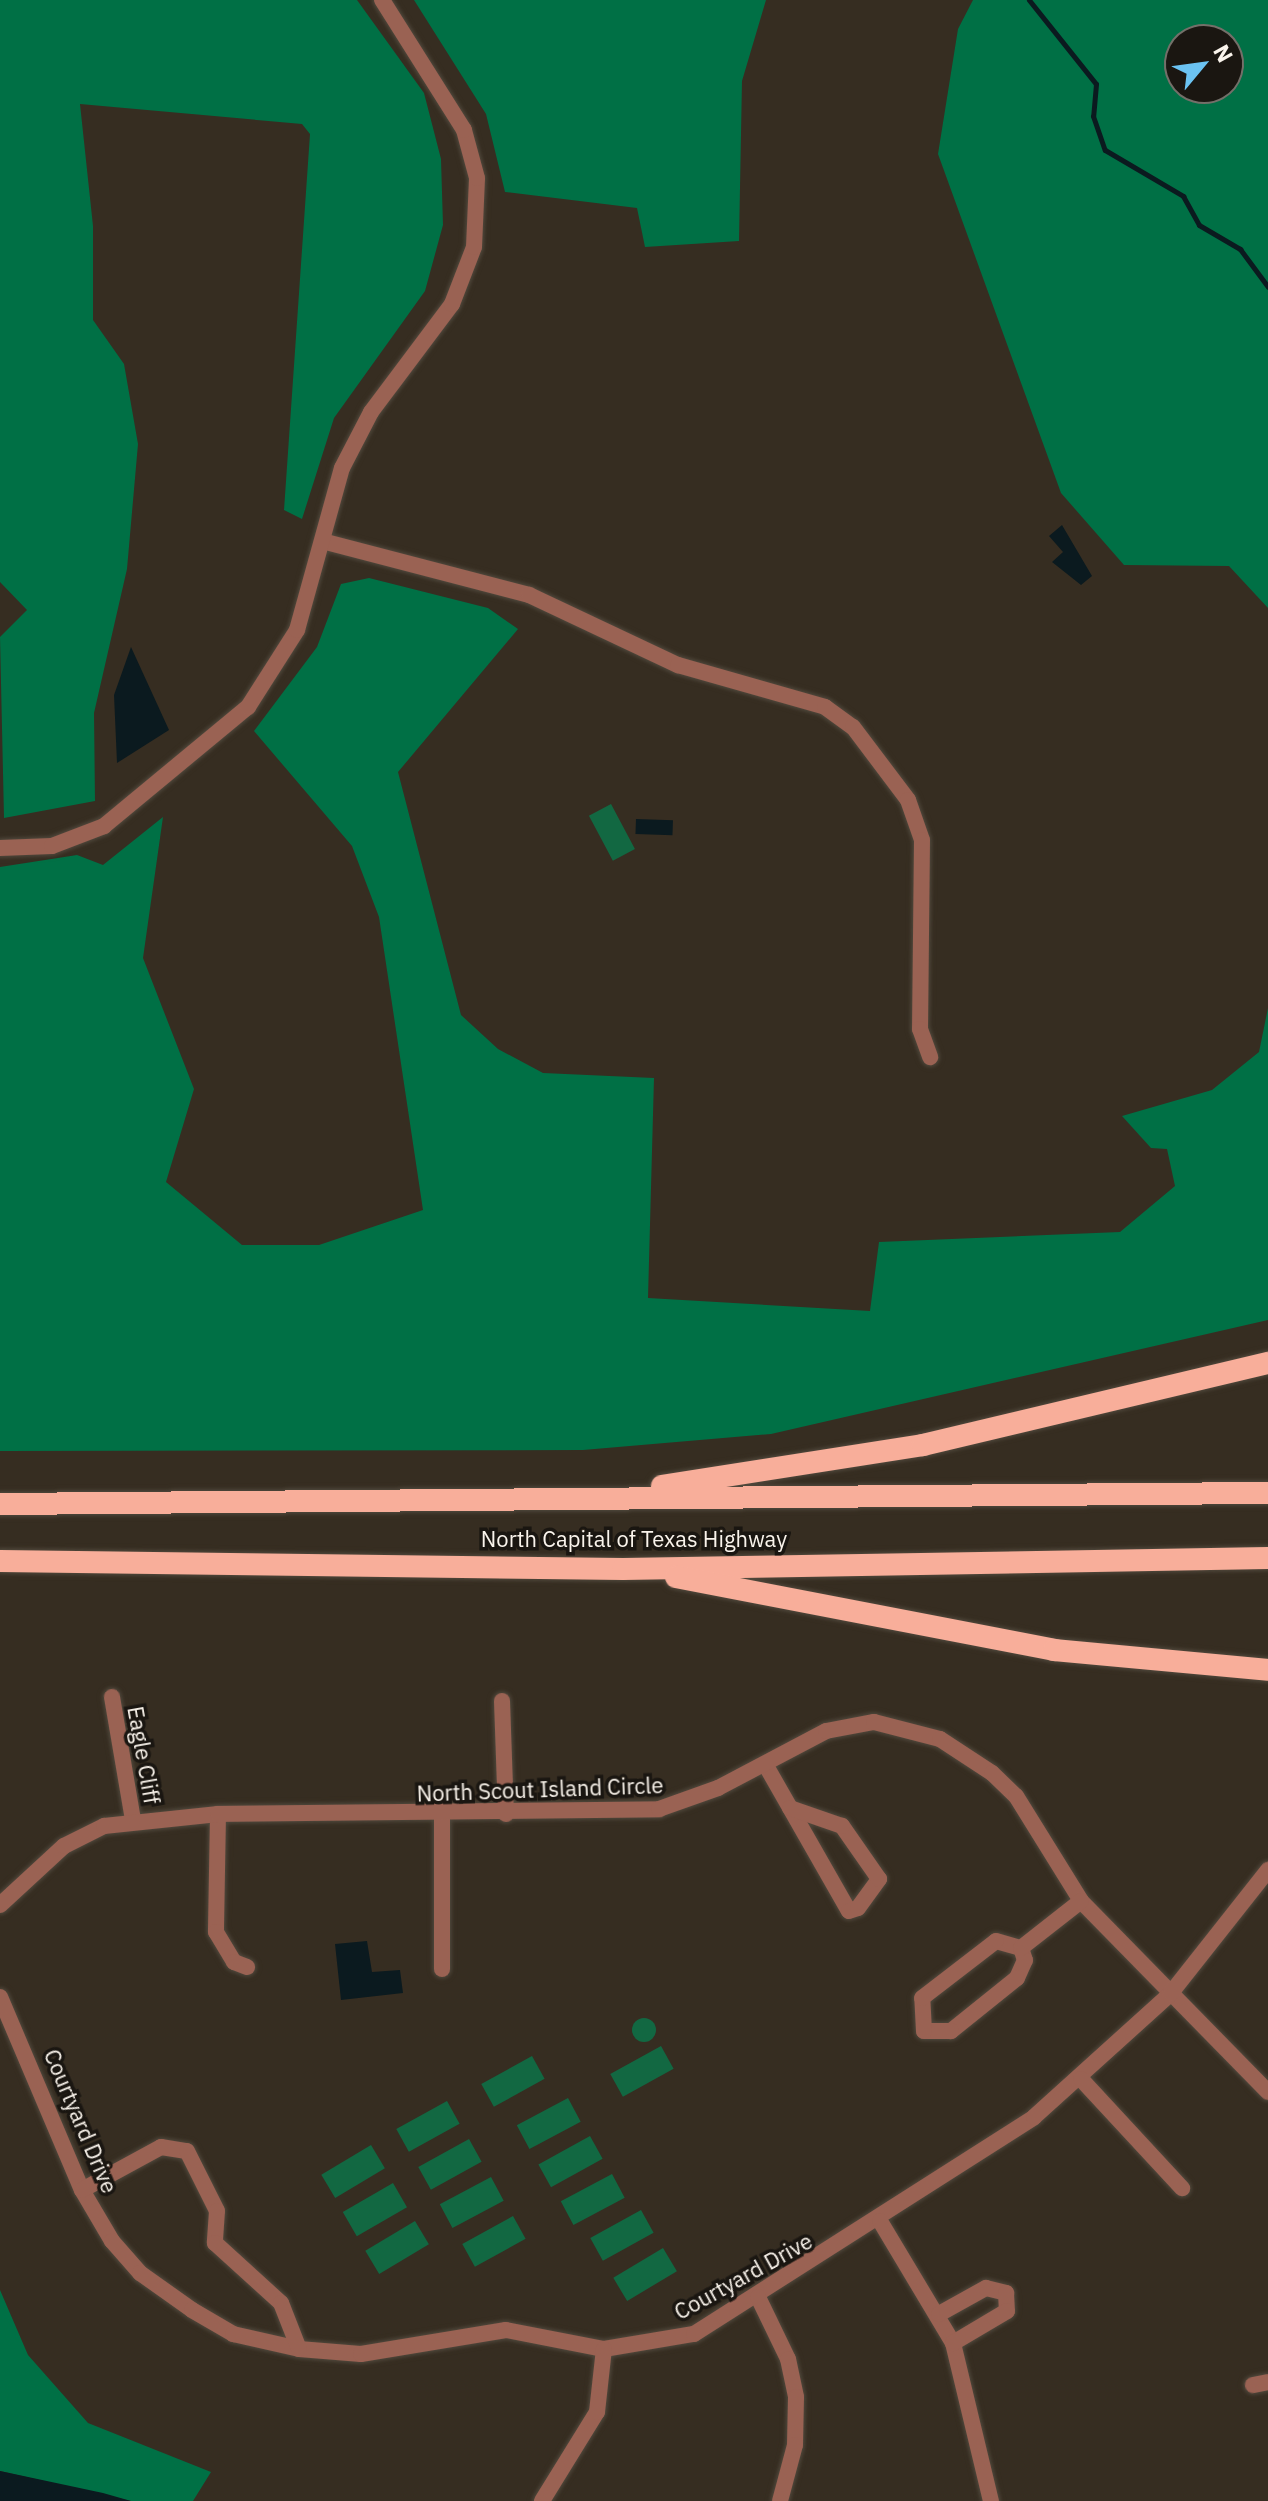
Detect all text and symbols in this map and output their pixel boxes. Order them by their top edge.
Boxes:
north arrow [1164,24,1244,104]
text: N [1207,39,1240,67]
street label: North Capital of Texas Highway [481,1526,787,1552]
street label: Eagle Cliff [122,1704,166,1806]
street label: North Scout Island Circle [416,1772,664,1806]
street label: Courtyard Drive [39,2045,123,2197]
street label: Courtyard Drive [669,2227,817,2325]

